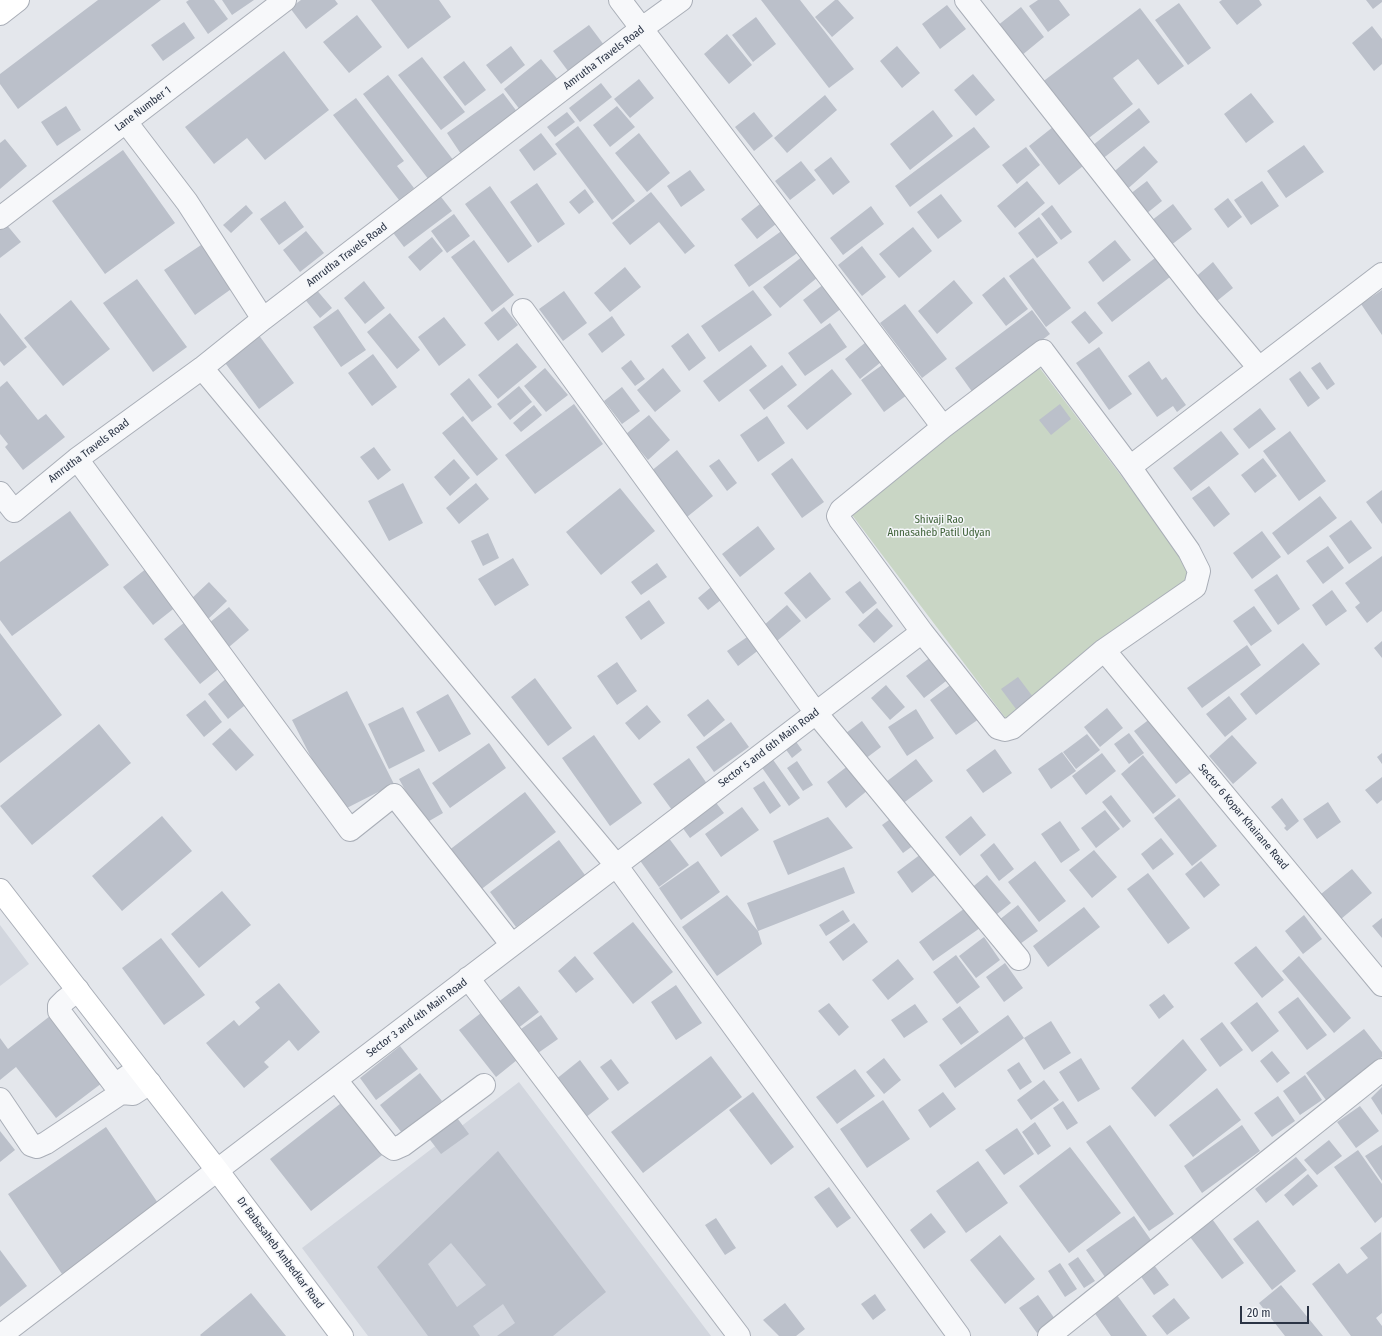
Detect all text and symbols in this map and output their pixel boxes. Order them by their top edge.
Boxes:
street label: Amrutha Travels Road [561,23,647,93]
street label: Lane Number 1 [112,84,174,134]
street label: Amrutha Travels Road [304,220,390,290]
street label: Amrutha Travels Road [46,416,132,486]
park label: Shivaji Rao Annasaheb Patil Udyan [887,513,991,539]
street label: Sector 5 and 6th Main Road [716,706,822,790]
street label: Sector 6 Kopar Khairane Road [1195,762,1291,872]
street label: Sector 3 and 4th Main Road [364,976,470,1060]
street label: Dr Babasaheb Ambedkar Road [234,1195,326,1311]
scale bar [1242,1298,1311,1324]
text: 20 m [1247,1306,1271,1320]

